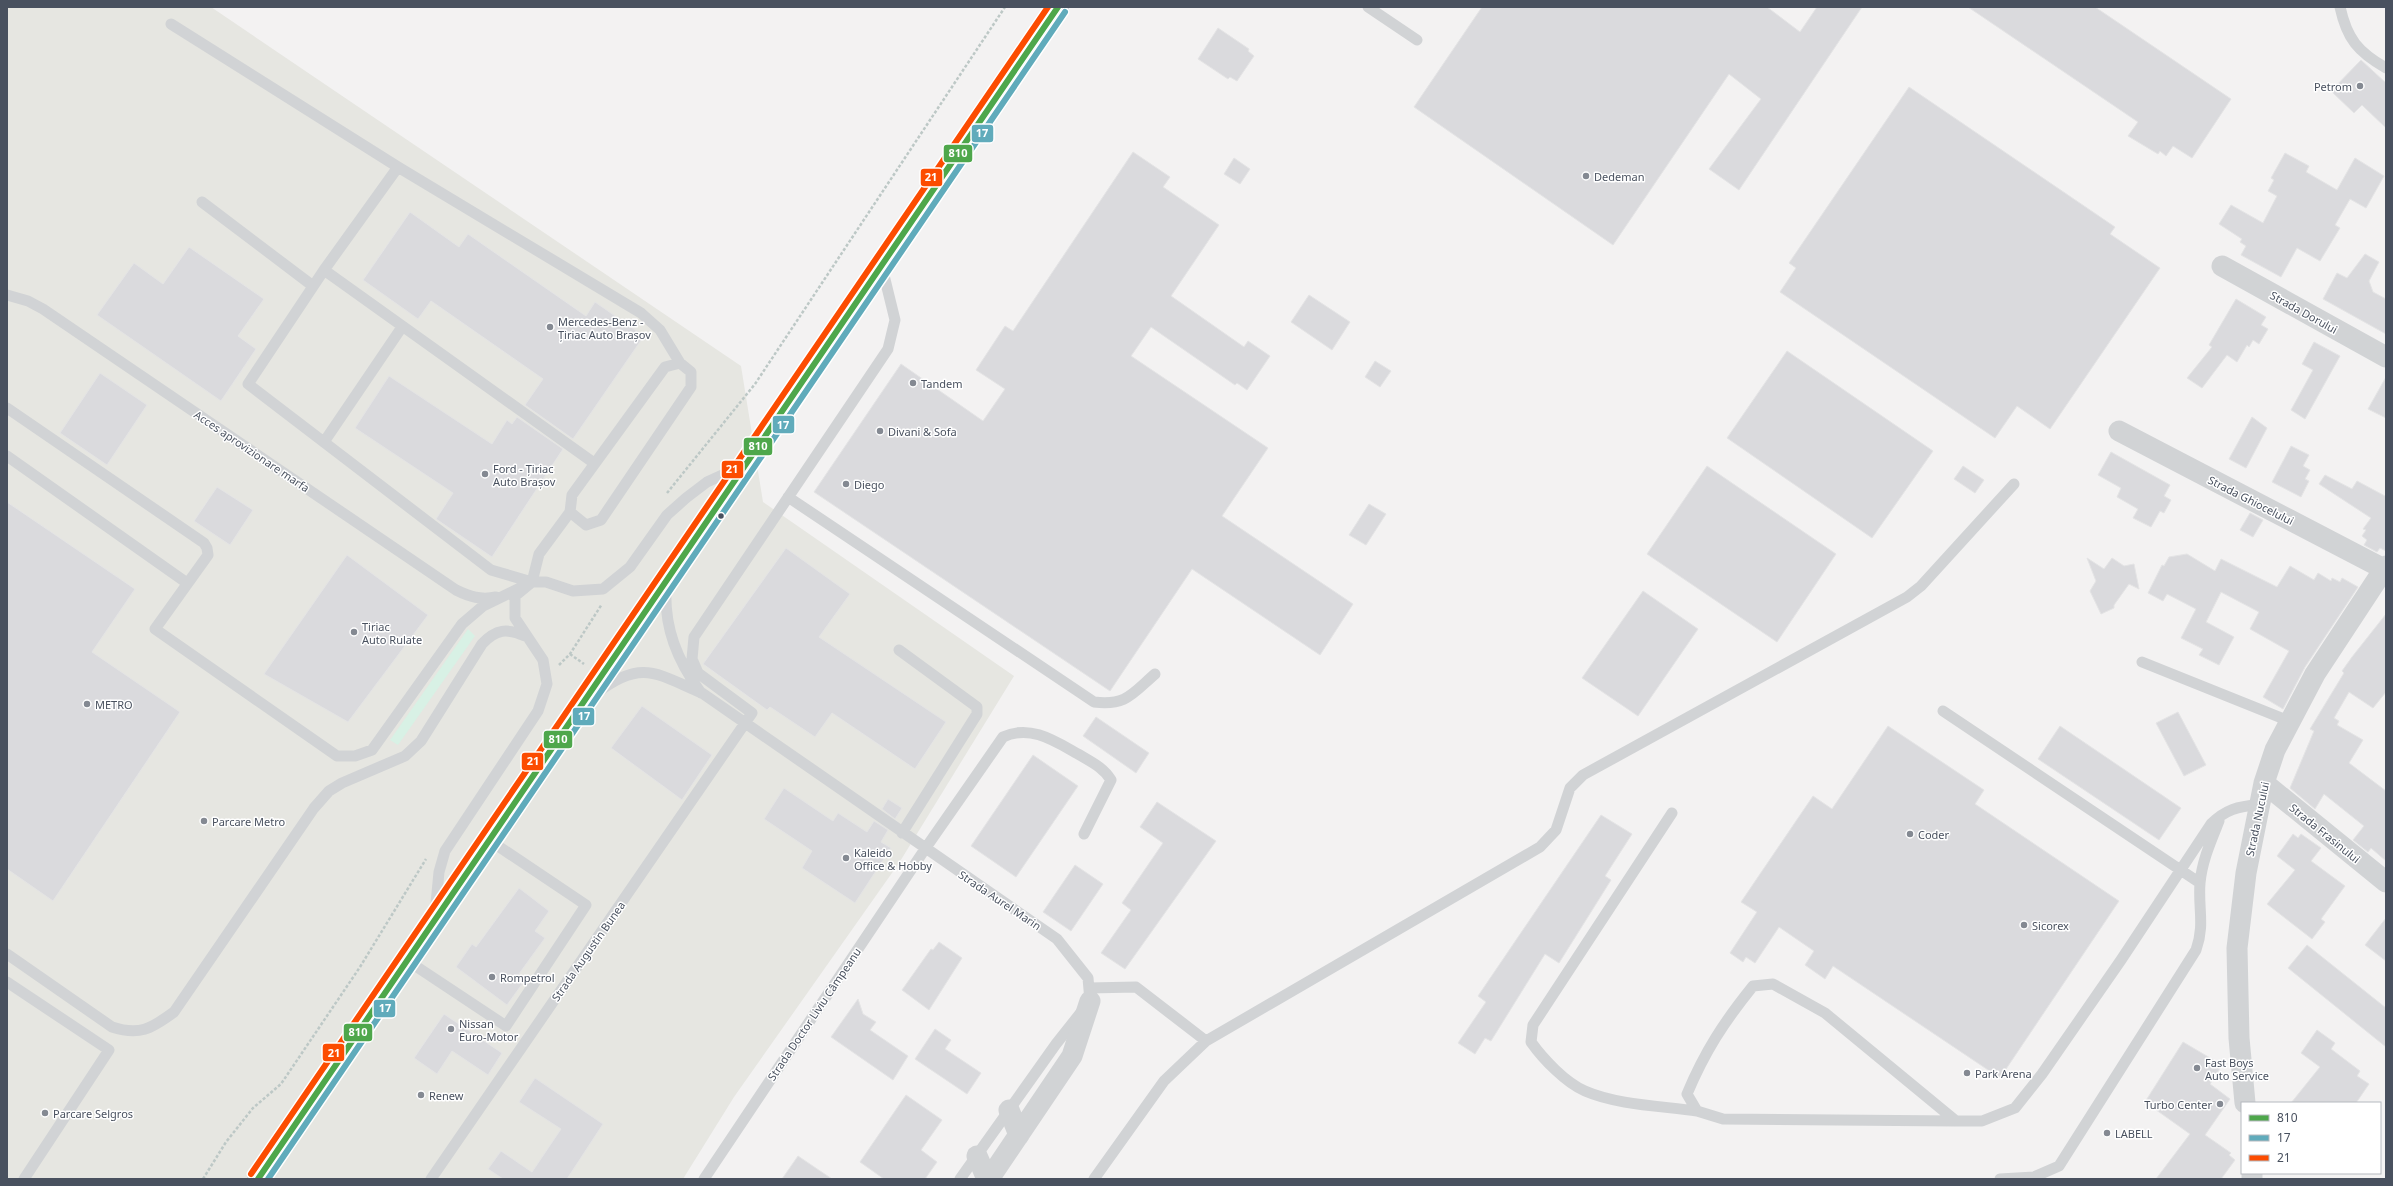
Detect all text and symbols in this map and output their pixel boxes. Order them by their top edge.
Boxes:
place label: Petrom [2314,79,2352,94]
marker: Petrom [2355,81,2365,91]
line badge: 17 [971,124,994,143]
text: 17 [976,125,988,140]
line badge: 810 [943,144,973,163]
text: 810 [949,145,967,160]
line badge: 21 [920,168,943,187]
text: 21 [925,169,937,184]
place label: Dedeman [1594,169,1644,184]
marker: Dedeman [1581,171,1591,181]
street label: Strada Dorului [2268,287,2340,337]
place label: Mercedes-Benz - Țiriac Auto Brașov [558,314,651,342]
marker: Mercedes-Benz - Țiriac Auto Brașov [545,322,555,332]
place label: Tandem [921,376,962,391]
marker: Tandem [908,378,918,388]
street label: Acces aprovizionare marfa [191,407,313,495]
line badge: 17 [772,415,795,434]
text: 17 [777,417,789,432]
place label: Divani & Sofa [888,424,957,439]
marker: Divani & Sofa [875,426,885,436]
line badge: 810 [743,437,773,456]
text: 810 [749,438,767,453]
line badge: 21 [721,460,744,479]
place label: Ford - Țiriac Auto Brașov [493,461,556,489]
text: 21 [726,461,738,476]
marker: Ford - Țiriac Auto Brașov [480,469,490,479]
street label: Strada Ghiocelului [2206,472,2296,528]
place label: Diego [854,477,885,492]
marker: Diego [841,479,851,489]
unlabelled marker [716,511,726,521]
place label: Tiriac Auto Rulate [362,619,422,647]
marker: Tiriac Auto Rulate [349,627,359,637]
place label: METRO [95,697,133,712]
marker: METRO [82,699,92,709]
line badge: 17 [572,707,595,726]
text: 17 [578,708,590,723]
line badge: 810 [543,730,573,749]
text: 810 [549,731,567,746]
line badge: 21 [521,752,544,771]
text: 21 [527,753,539,768]
street label: Strada Nucului [2242,780,2272,858]
street label: Strada Frasinului [2287,800,2363,866]
place label: Parcare Metro [212,814,285,829]
marker: Parcare Metro [199,816,209,826]
place label: Coder [1918,827,1950,842]
marker: Coder [1905,829,1915,839]
place label: Kaleido Office & Hobby [854,845,932,873]
marker: Kaleido Office & Hobby [841,853,851,863]
street label: Strada Aurel Marin [956,867,1044,933]
street label: Strada Augustin Bunea [548,898,628,1004]
place label: Sicorex [2032,918,2069,933]
marker: Sicorex [2019,920,2029,930]
street label: Strada Doctor Liviu Câmpeanu [764,945,864,1083]
place label: Rompetrol [500,970,555,985]
marker: Rompetrol [487,972,497,982]
line badge: 17 [373,999,396,1018]
text: 17 [379,1000,391,1015]
place label: Nissan Euro-Motor [459,1016,519,1044]
line badge: 810 [343,1023,373,1042]
text: 810 [349,1024,367,1039]
marker: Nissan Euro-Motor [446,1024,456,1034]
line badge: 21 [322,1043,345,1062]
text: 21 [328,1045,340,1060]
place label: Fast Boys Auto Service [2205,1055,2269,1083]
marker: Fast Boys Auto Service [2192,1063,2202,1073]
place label: Park Arena [1975,1066,2032,1081]
marker: Park Arena [1962,1068,1972,1078]
place label: Renew [429,1088,464,1103]
marker: Renew [416,1090,426,1100]
place label: Turbo Center [2144,1097,2212,1112]
marker: Turbo Center [2215,1099,2225,1109]
legend [2241,1102,2381,1174]
place label: Parcare Selgros [53,1106,133,1121]
marker: Parcare Selgros [40,1108,50,1118]
text: 810 [2277,1109,2298,1126]
place label: LABELL [2115,1126,2153,1141]
marker: LABELL [2102,1128,2112,1138]
text: 17 [2277,1129,2291,1146]
text: 21 [2277,1149,2291,1166]

